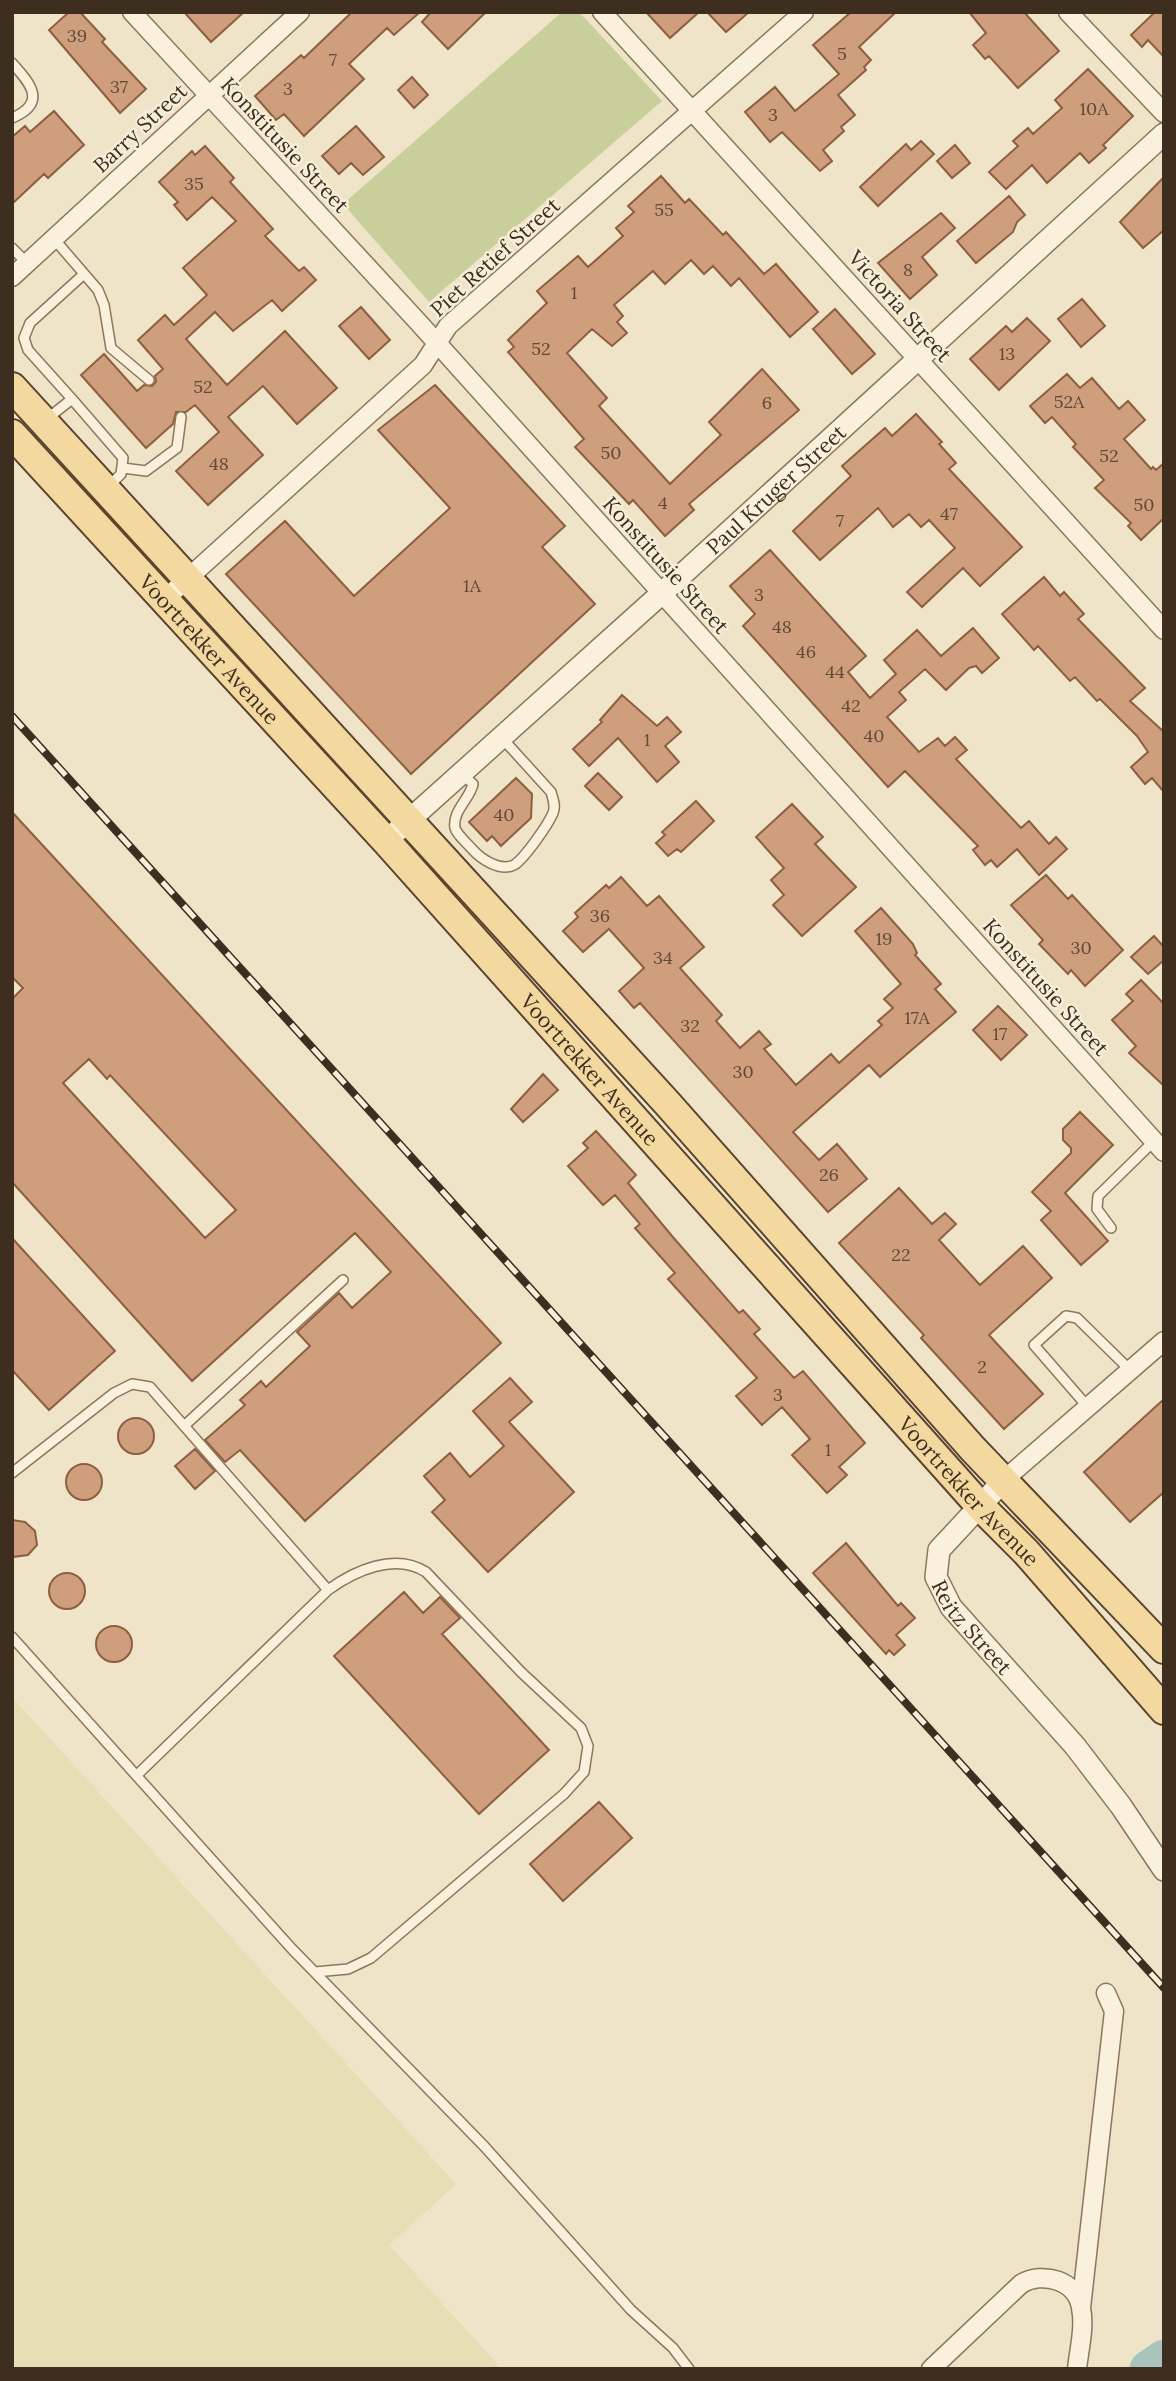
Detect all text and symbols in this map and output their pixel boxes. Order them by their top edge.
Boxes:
house number: 39 [67,24,87,47]
house number: 5 [837,42,847,65]
house number: 7 [329,48,337,71]
street label: Konstitusie Street [215,71,355,219]
house number: 37 [110,75,128,98]
street label: Barry Street [87,77,193,178]
house number: 3 [283,77,293,100]
house number: 10A [1080,97,1109,120]
house number: 3 [768,103,778,126]
house number: 35 [184,172,204,195]
street label: Piet Retief Street [425,191,566,322]
house number: 55 [654,198,674,221]
street label: Victoria Street [842,244,958,368]
house number: 8 [903,258,913,281]
house number: 1 [571,281,577,304]
house number: 52 [531,337,551,360]
house number: 13 [999,342,1015,365]
house number: 52 [193,375,213,398]
house number: 52A [1054,390,1085,413]
house number: 6 [762,391,772,414]
street label: Paul Kruger Street [700,418,852,560]
house number: 50 [601,441,622,464]
house number: 52 [1099,444,1119,467]
house number: 48 [209,452,229,475]
street label: Konstitusie Street [597,491,735,640]
house number: 4 [658,491,668,514]
house number: 50 [1134,493,1155,516]
house number: 47 [940,502,958,525]
house number: 7 [836,509,844,532]
street label: Voortrekker Avenue [133,567,285,730]
house number: 1A [463,574,482,597]
house number: 3 [754,583,764,606]
house number: 48 [772,615,792,638]
house number: 46 [796,640,816,663]
house number: 44 [825,660,845,683]
house number: 42 [841,694,861,717]
house number: 40 [864,724,884,747]
house number: 1 [644,728,650,751]
house number: 40 [494,803,514,826]
house number: 36 [590,904,610,927]
street label: Konstitusie Street [977,913,1115,1062]
house number: 19 [876,927,892,950]
house number: 30 [1070,936,1092,959]
house number: 34 [653,946,673,969]
street label: Voortrekker Avenue [514,987,665,1151]
house number: 17A [904,1006,931,1029]
house number: 32 [680,1014,700,1037]
house number: 17 [993,1022,1007,1045]
house number: 30 [732,1060,754,1083]
house number: 26 [819,1163,839,1186]
house number: 22 [891,1243,911,1266]
house number: 2 [977,1355,987,1378]
house number: 3 [773,1383,783,1406]
street label: Voortrekker Avenue [892,1410,1045,1571]
house number: 1 [825,1438,831,1461]
street label: Reitz Street [926,1575,1019,1681]

